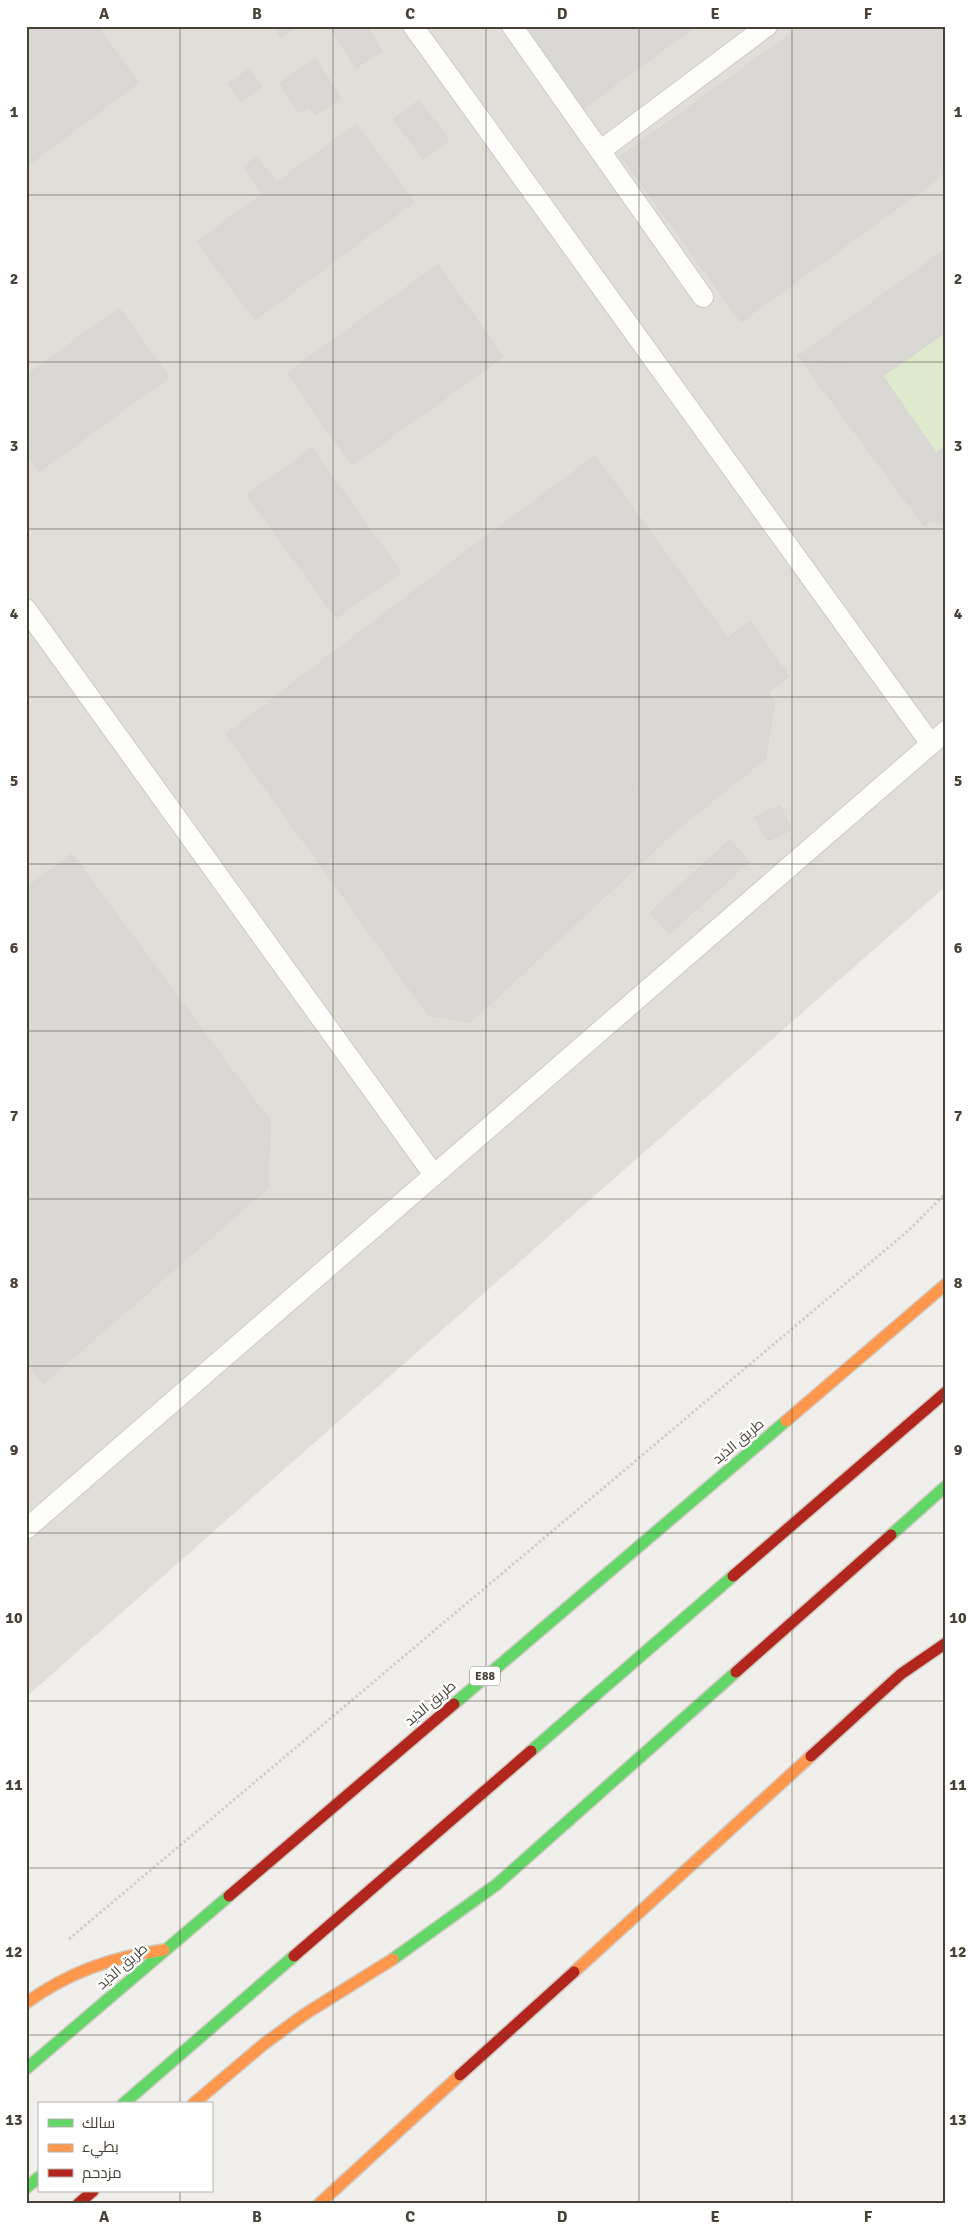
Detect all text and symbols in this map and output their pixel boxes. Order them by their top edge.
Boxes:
text: A [99,4,110,24]
text: B [252,4,262,24]
text: C [405,4,415,24]
text: D [557,4,568,24]
text: E [710,4,720,24]
text: F [864,4,873,24]
text: 1 [10,102,19,122]
text: 1 [954,102,963,122]
text: 2 [10,269,18,289]
text: 2 [954,269,962,289]
text: 3 [10,436,18,456]
text: 3 [954,436,962,456]
text: 4 [10,604,19,624]
text: 4 [954,604,963,624]
text: 5 [10,771,18,791]
text: 5 [954,771,962,791]
text: 6 [10,938,19,958]
text: 6 [954,938,963,958]
text: 7 [10,1106,19,1126]
text: 7 [954,1106,963,1126]
text: 8 [10,1273,19,1293]
text: 8 [954,1273,963,1293]
street label: طريق الذيد [709,1415,767,1468]
text: 9 [10,1440,19,1460]
text: 9 [954,1440,963,1460]
text: 10 [5,1608,23,1628]
text: 10 [949,1608,967,1628]
road number: E88 [470,1666,500,1685]
street label: طريق الذيد [401,1677,459,1730]
text: 11 [5,1775,23,1795]
text: 11 [949,1775,967,1795]
street label: طريق الذيد [94,1940,151,1993]
text: 12 [5,1942,23,1962]
text: 12 [949,1942,967,1962]
legend [38,2102,212,2192]
text: 13 [5,2110,23,2130]
text: 13 [949,2110,967,2130]
text: سالك [82,2114,115,2132]
text: بطيء [82,2138,119,2159]
text: مزدحم [82,2164,122,2183]
text: A [99,2207,110,2227]
text: B [252,2207,262,2227]
text: C [405,2207,415,2227]
text: D [557,2207,568,2227]
text: E [710,2207,720,2227]
text: F [864,2207,873,2227]

